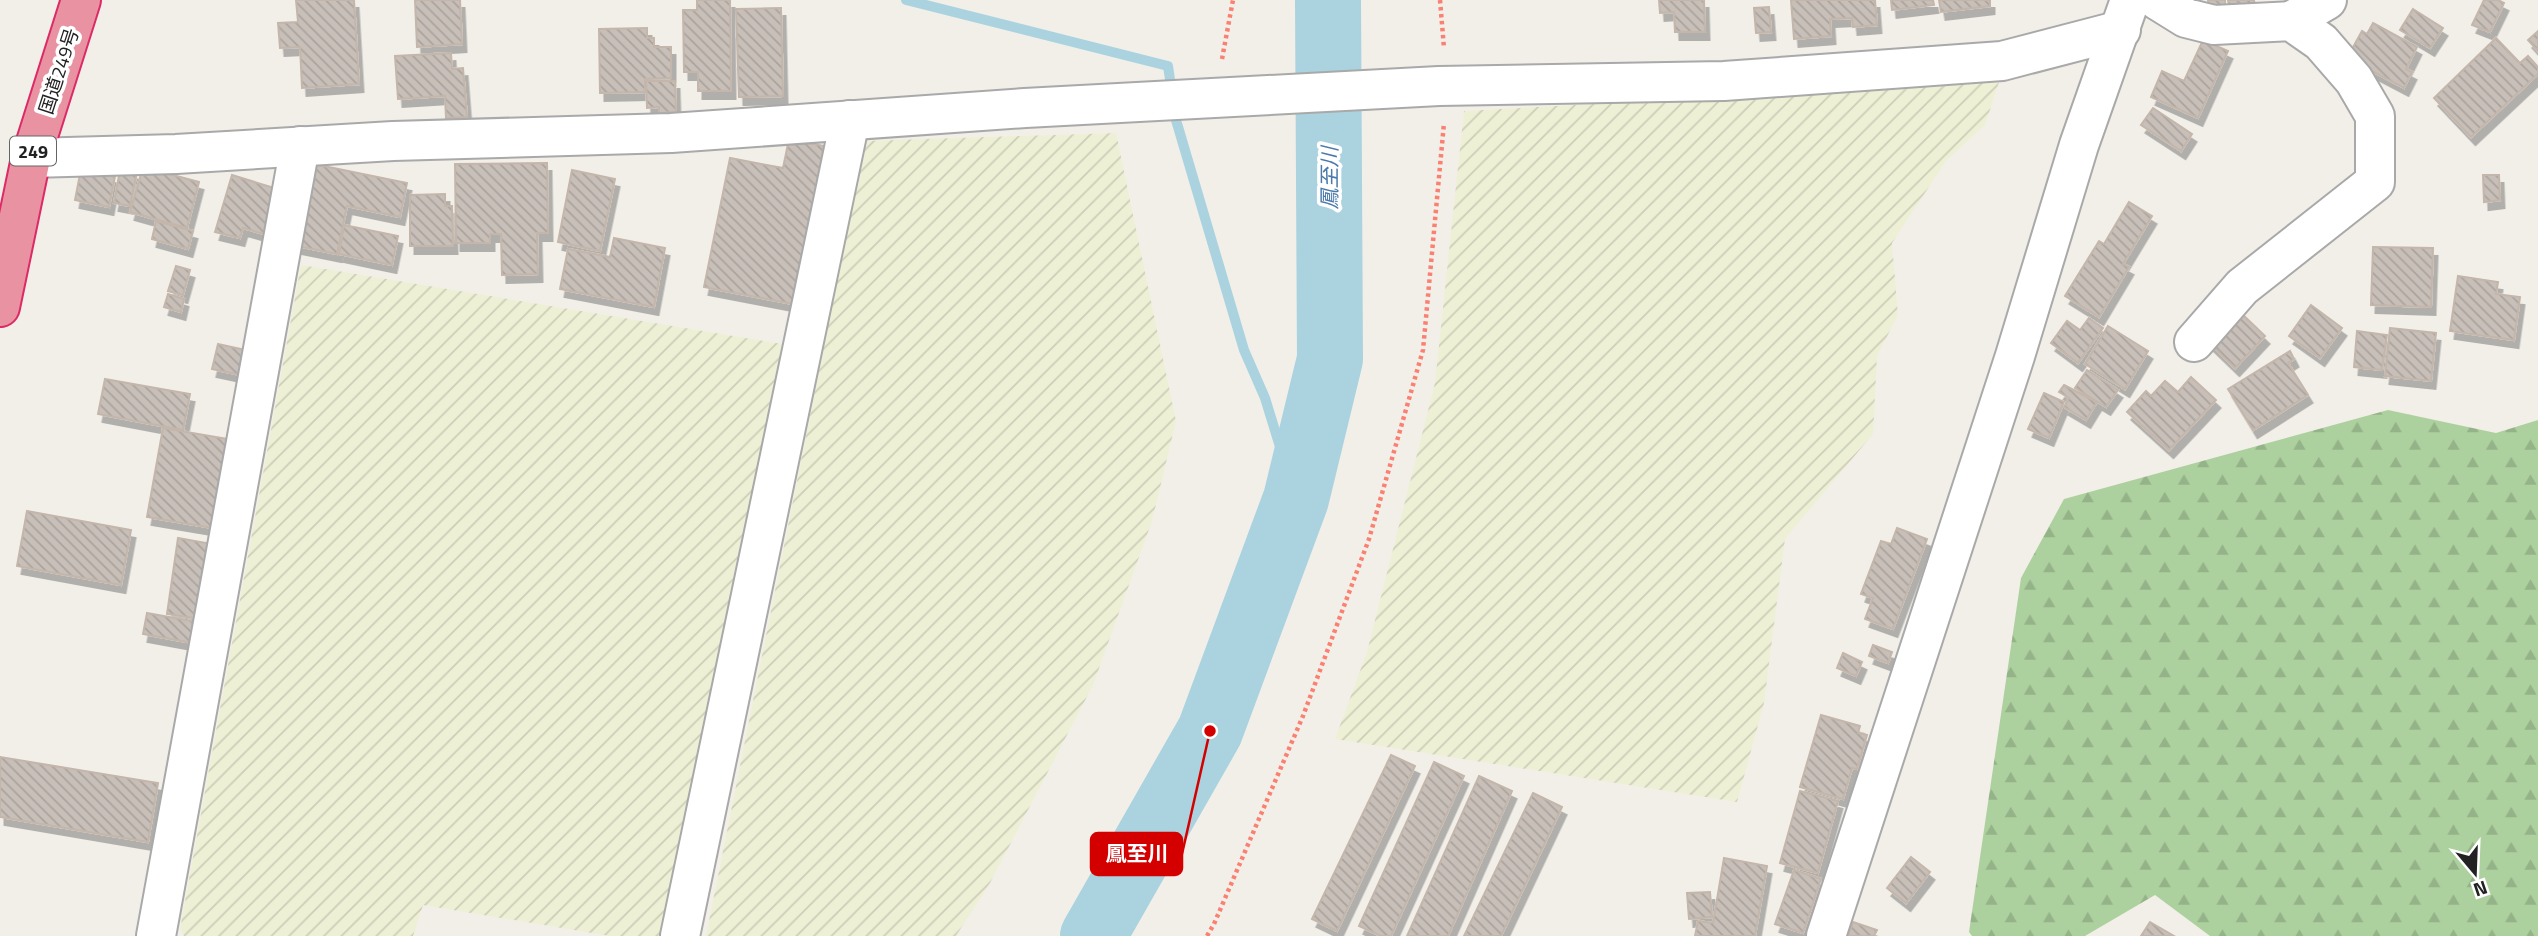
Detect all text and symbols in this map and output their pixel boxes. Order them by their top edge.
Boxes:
street label: 国道249号 [30,24,86,118]
road number: 249 [10,136,56,166]
water label: 鳳至川 [1313,145,1345,210]
callout: 鳳至川 [1091,833,1182,875]
text: 鳳至川 [1106,837,1169,869]
north arrow [2440,838,2510,908]
text: N [2470,874,2492,905]

